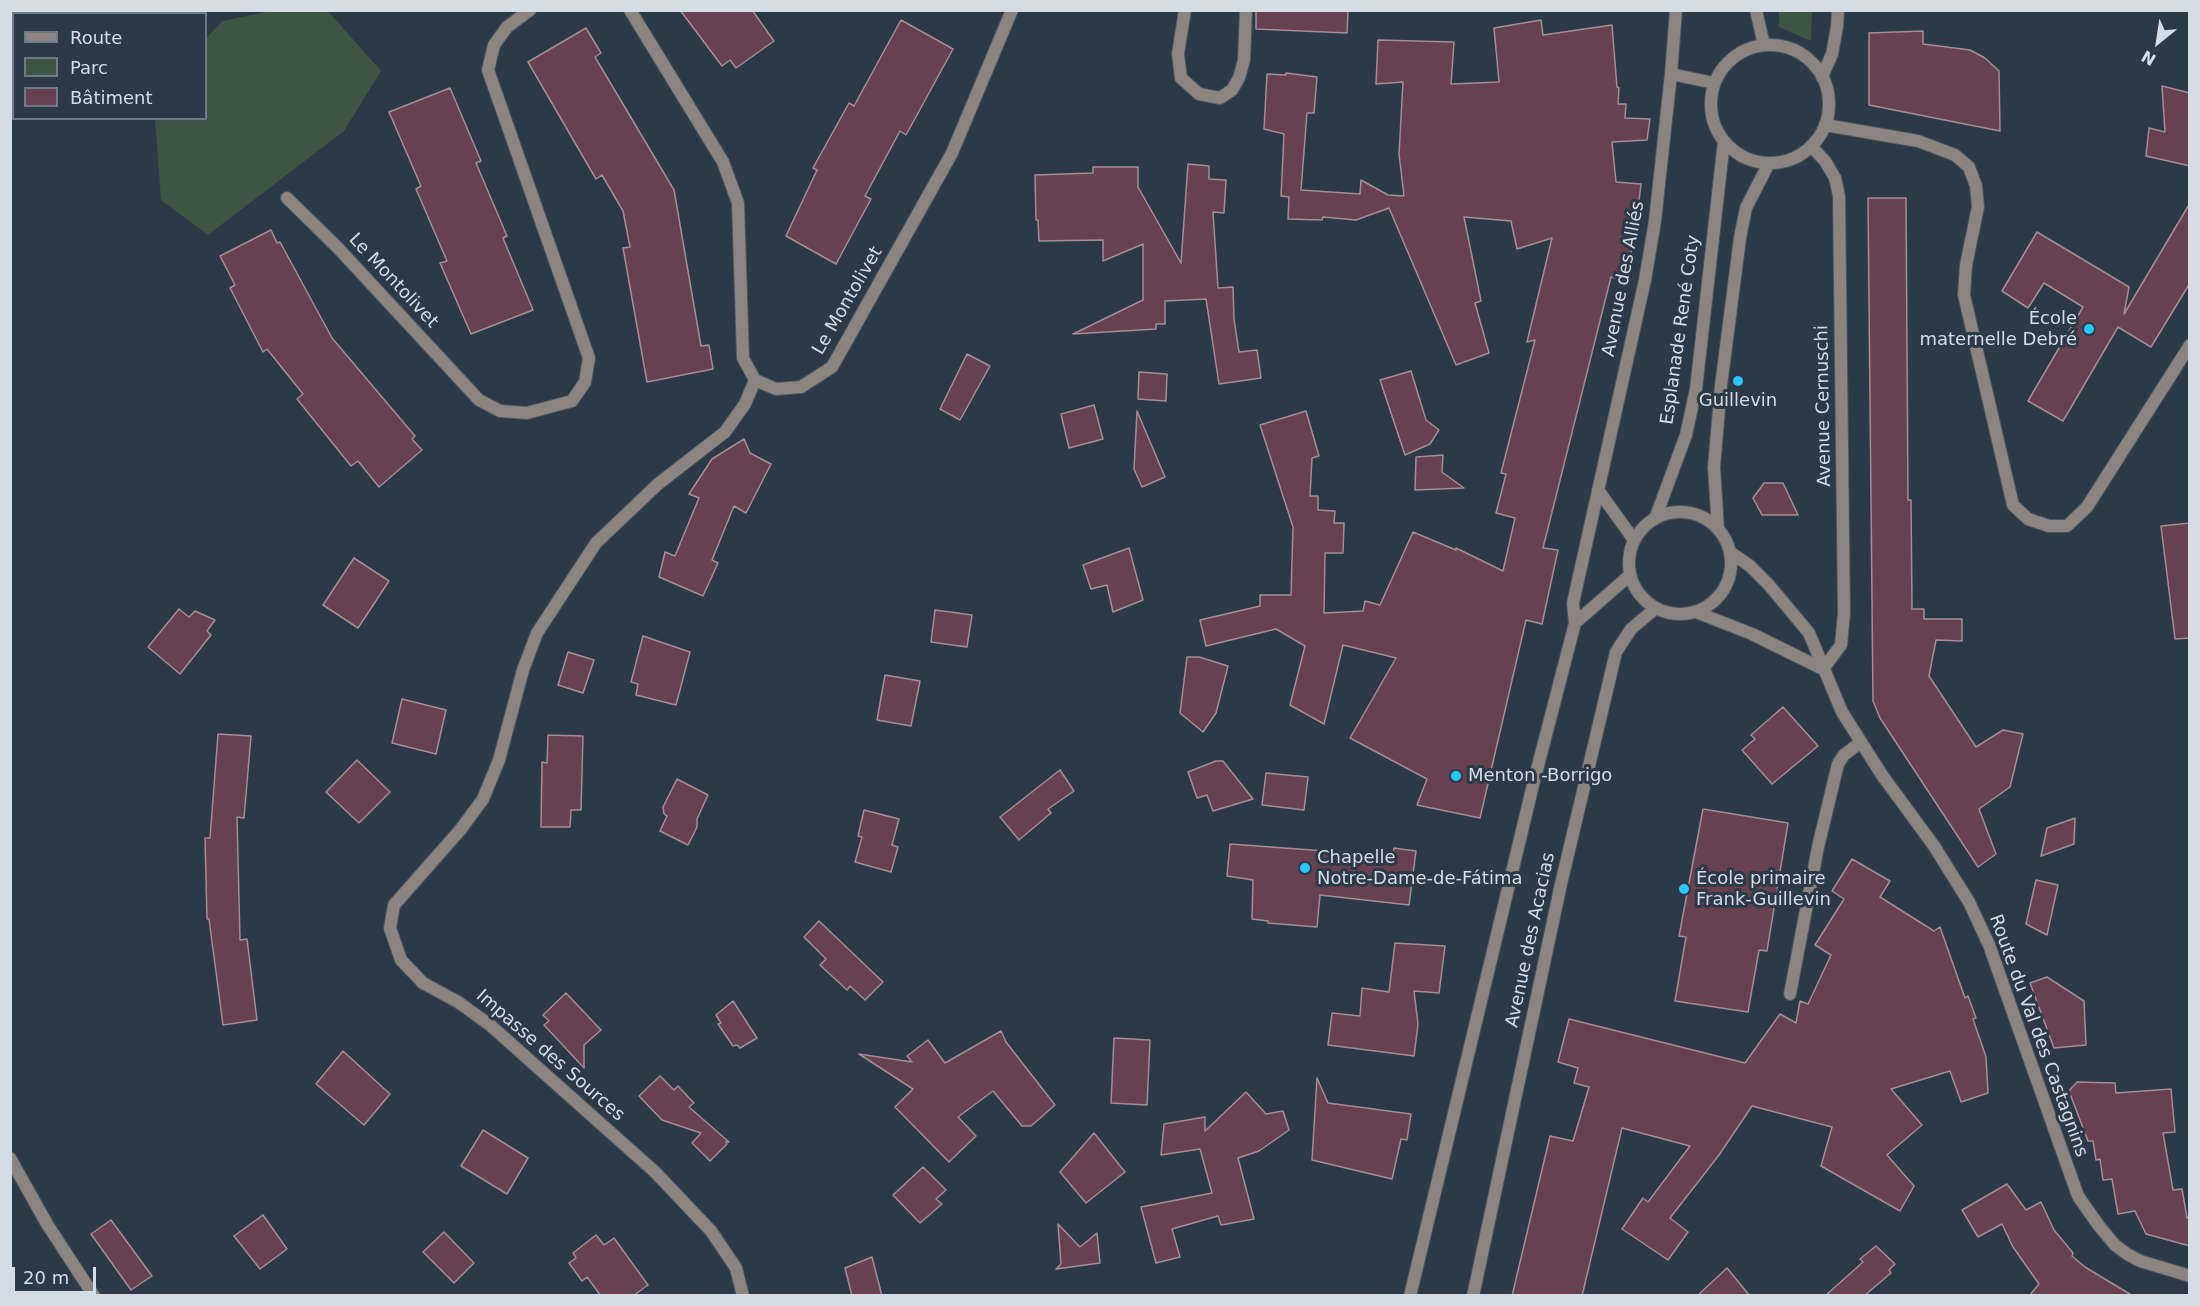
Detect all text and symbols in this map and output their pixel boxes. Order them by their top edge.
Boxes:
legend [12,12,207,120]
north arrow [2128,12,2188,72]
text: Route [70,27,122,48]
text: N [2138,46,2159,70]
text: Parc [70,57,108,78]
text: Bâtiment [70,87,153,108]
street label: Avenue des Alliés [1598,199,1650,359]
street label: Le Montolivet [344,229,442,333]
street label: Esplanade René Coty [1657,234,1705,426]
street label: Le Montolivet [808,243,888,359]
place label: École maternelle Debré [1920,308,2077,350]
marker: École maternelle Debré [2082,322,2096,336]
street label: Avenue Cernuschi [1812,325,1836,487]
marker: Guillevin [1731,374,1745,388]
place label: Guillevin [1699,390,1777,412]
place label: Menton -Borrigo [1468,765,1612,787]
marker: Menton -Borrigo [1449,769,1463,783]
place label: Chapelle Notre-Dame-de-Fátima [1317,847,1522,890]
street label: Avenue des Acacias [1502,850,1560,1030]
marker: Chapelle Notre-Dame-de-Fátima [1298,861,1312,875]
place label: École primaire Frank-Guillevin [1696,868,1831,910]
marker: École primaire Frank-Guillevin [1677,882,1691,896]
street label: Route du Val des Castagnins [1984,912,2092,1160]
street label: Impasse des Sources [471,986,629,1126]
scale bar [15,1255,99,1293]
text: 20 m [23,1267,69,1288]

